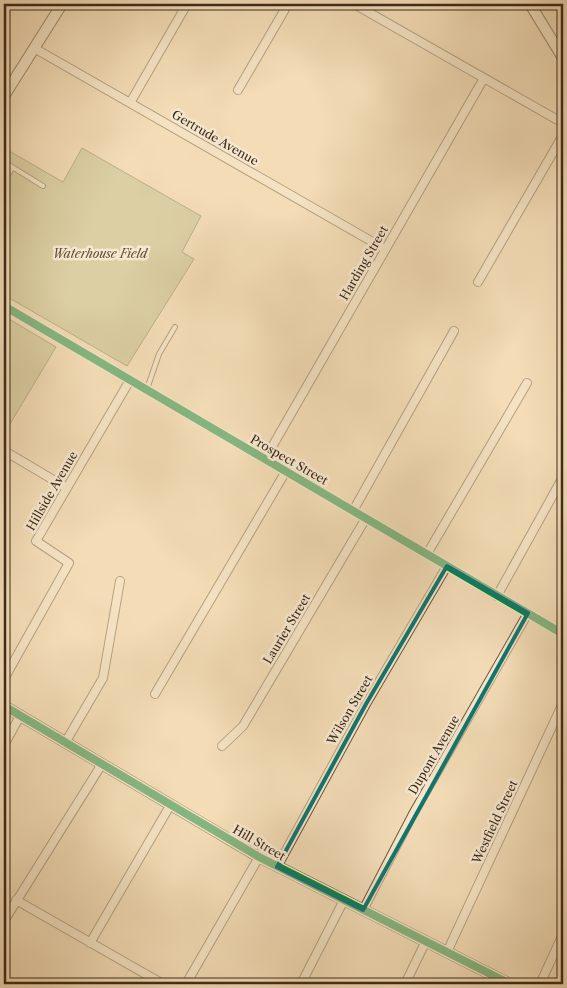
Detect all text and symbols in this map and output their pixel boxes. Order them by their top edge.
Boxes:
street label: Gertrude Avenue [169,107,261,169]
street label: Harding Street [336,222,391,303]
park label: Waterhouse Field [53,246,149,261]
street label: Prospect Street [248,431,331,488]
street label: Hillside Avenue [23,448,81,533]
street label: Laurier Street [260,590,314,666]
street label: Wilson Street [323,672,376,748]
street label: Dupont Avenue [405,712,462,797]
street label: Westfield Street [468,777,521,867]
street label: Hill Street [230,822,289,864]

